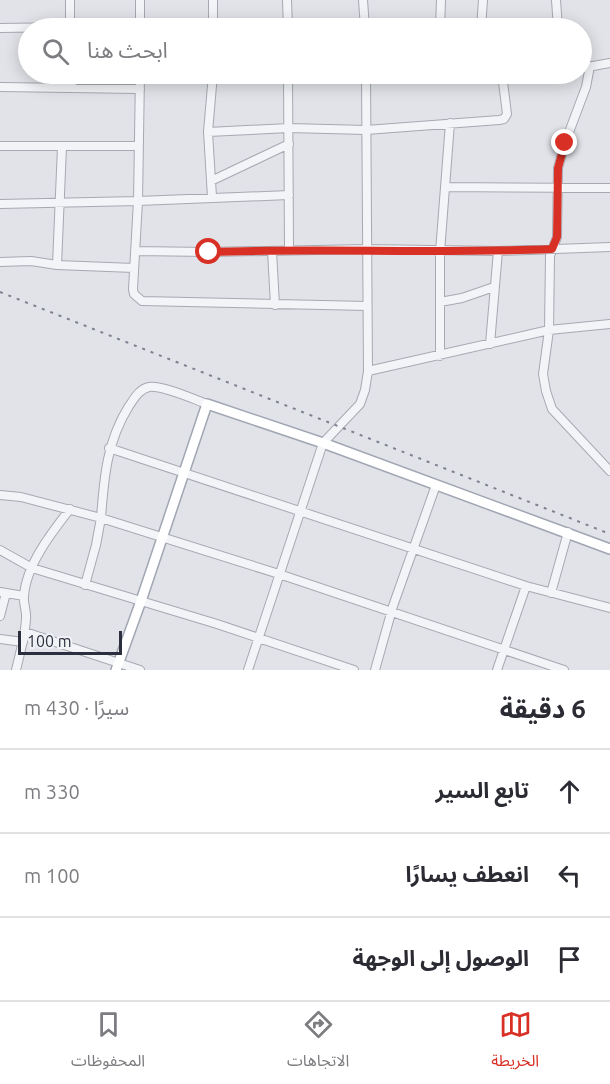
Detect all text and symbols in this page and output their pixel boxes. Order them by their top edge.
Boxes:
search box [18,18,592,84]
icon: search [39,35,72,68]
text: ابحث هنا [87,37,168,62]
route end [551,129,577,155]
route start [195,238,221,264]
scale bar [18,628,122,656]
text: 100 m [27,632,72,650]
text: 6 دقيقة [500,694,586,723]
text: سيرًا · 430 m [24,696,129,719]
icon: ahead [553,775,586,808]
text: تابع السير [436,777,529,802]
text: 330 m [24,780,80,803]
icon: left [553,859,586,892]
text: انعطف يسارًا [406,861,529,886]
text: 100 m [24,864,80,887]
icon: arrive [553,943,586,976]
text: الوصول إلى الوجهة [352,945,529,970]
tab: المحفوظات [71,1008,145,1078]
tab: الاتجاهات [287,1008,349,1078]
tab: الخريطة [491,1008,539,1078]

